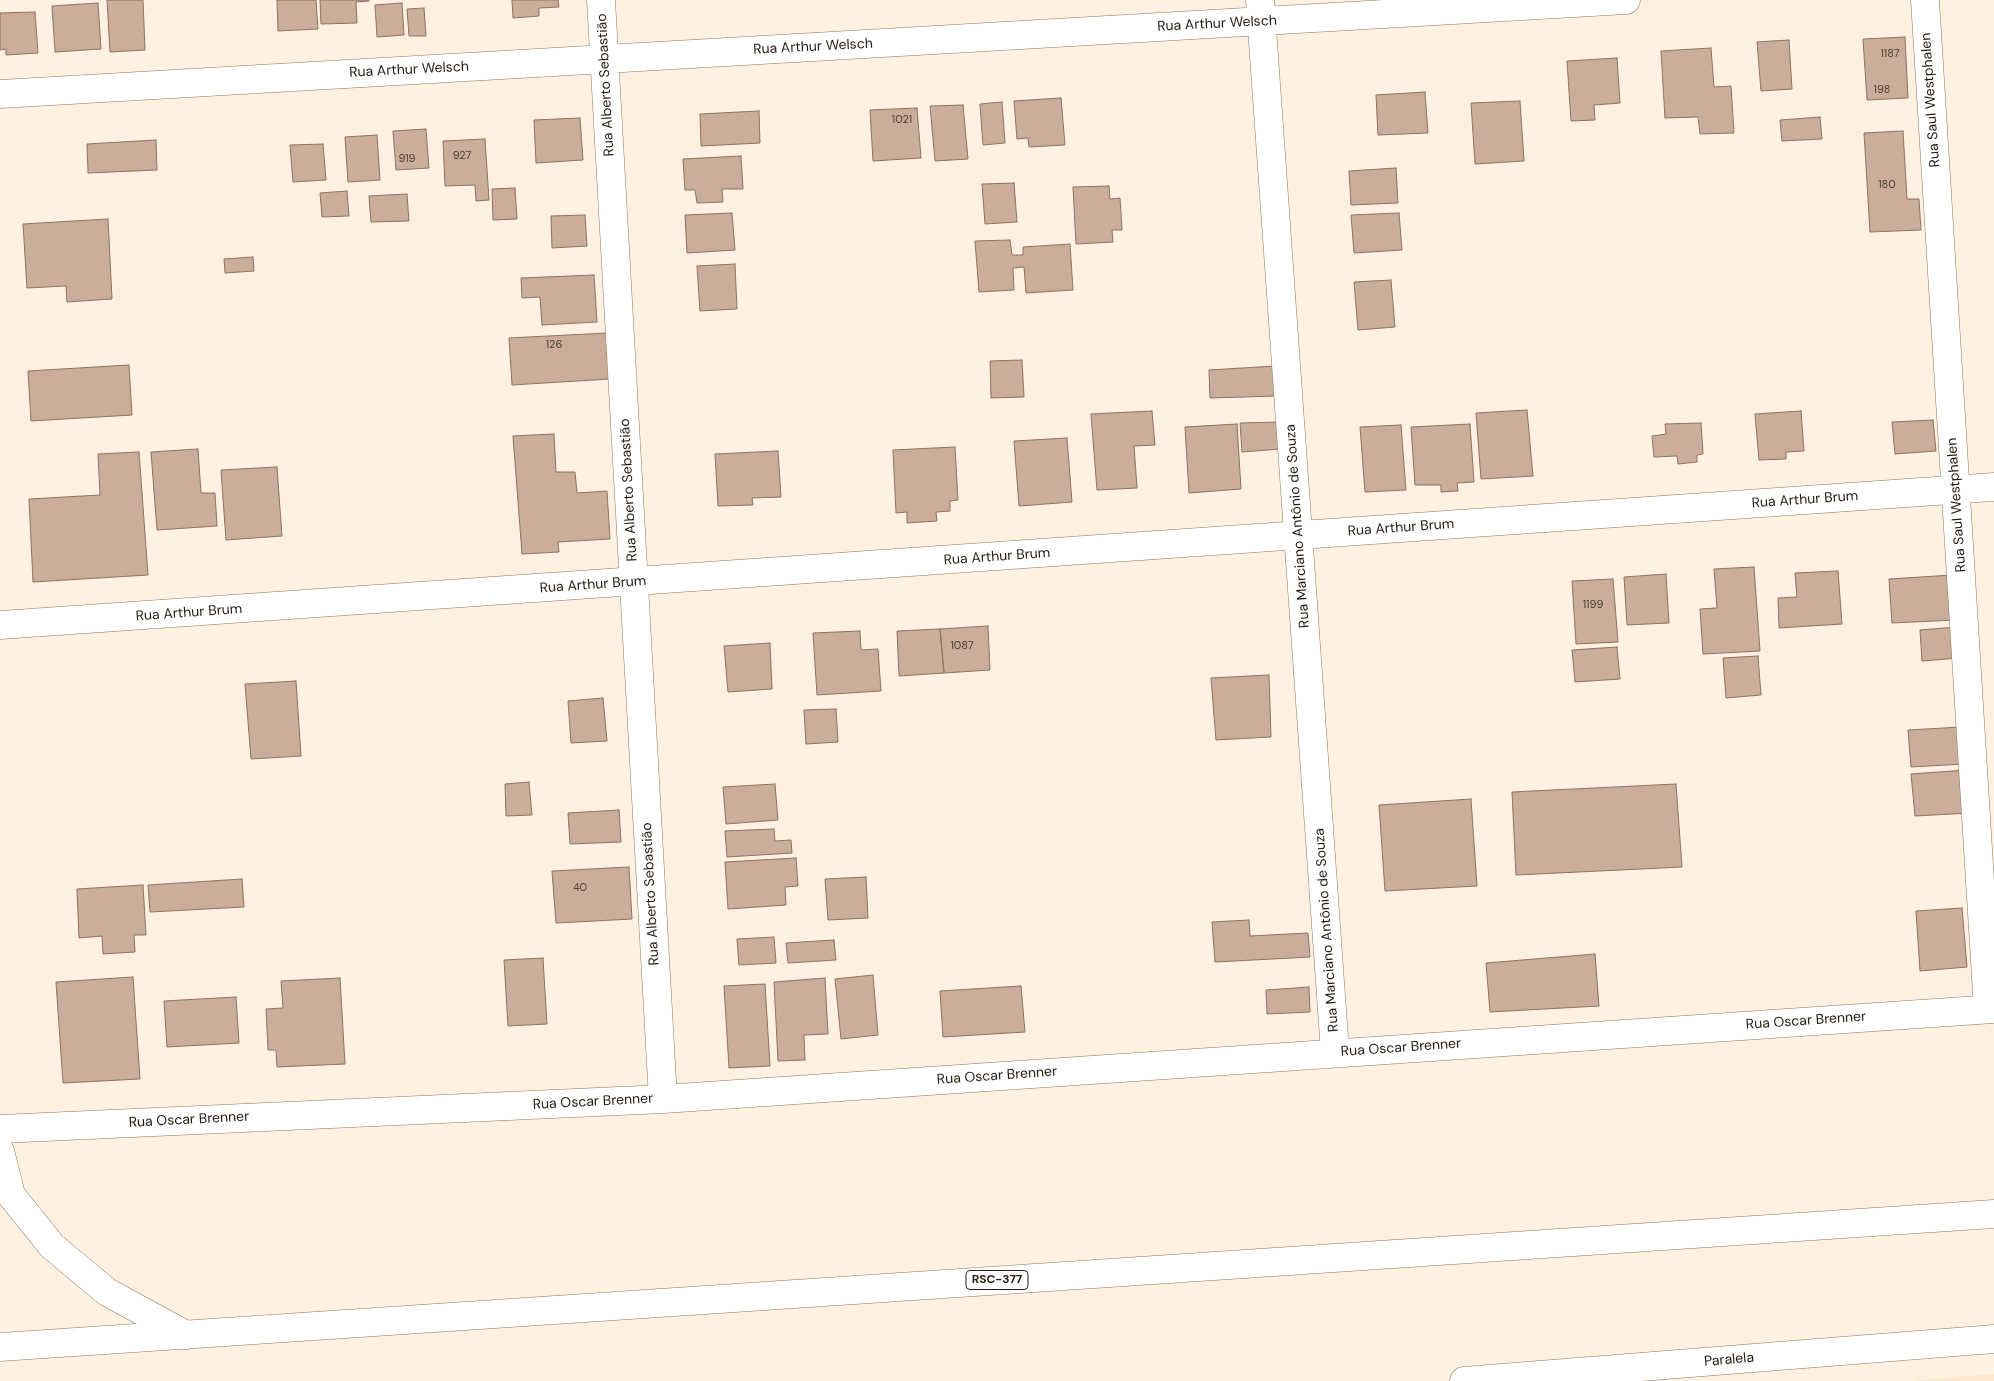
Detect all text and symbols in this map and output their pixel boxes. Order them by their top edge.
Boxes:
street label: Rua Arthur Welsch [1157,12,1277,36]
street label: Rua Alberto Sebastião [594,13,618,157]
street label: Rua Saul Westphalen [1918,32,1944,168]
street label: Rua Arthur Welsch [753,35,873,59]
house number: 1187 [1880,47,1900,61]
street label: Rua Arthur Welsch [349,58,469,82]
house number: 198 [1874,83,1890,97]
house number: 1021 [892,113,912,127]
house number: 927 [453,149,471,163]
house number: 919 [398,152,416,166]
house number: 180 [1878,178,1896,192]
house number: 126 [546,338,562,352]
street label: Rua Alberto Sebastião [617,418,641,562]
street label: Rua Marciano Antônio de Souza [1282,424,1314,628]
street label: Rua Saul Westphalen [1944,437,1970,573]
street label: Rua Arthur Brum [1751,488,1859,512]
street label: Rua Arthur Brum [1347,516,1455,540]
street label: Rua Arthur Brum [943,545,1051,569]
street label: Rua Arthur Brum [539,573,647,597]
house number: 1199 [1583,598,1603,612]
street label: Rua Arthur Brum [135,601,243,625]
house number: 1087 [950,639,974,653]
street label: Rua Alberto Sebastião [639,822,663,966]
street label: Rua Marciano Antônio de Souza [1311,828,1343,1032]
house number: 40 [573,881,587,895]
street label: Rua Oscar Brenner [1745,1008,1867,1034]
street label: Rua Oscar Brenner [1340,1035,1462,1061]
street label: Rua Oscar Brenner [936,1063,1058,1089]
street label: Rua Oscar Brenner [532,1090,654,1114]
street label: Rua Oscar Brenner [128,1108,250,1132]
road number: RSC-377 [966,1270,1028,1290]
street label: Paralela [1703,1349,1755,1371]

